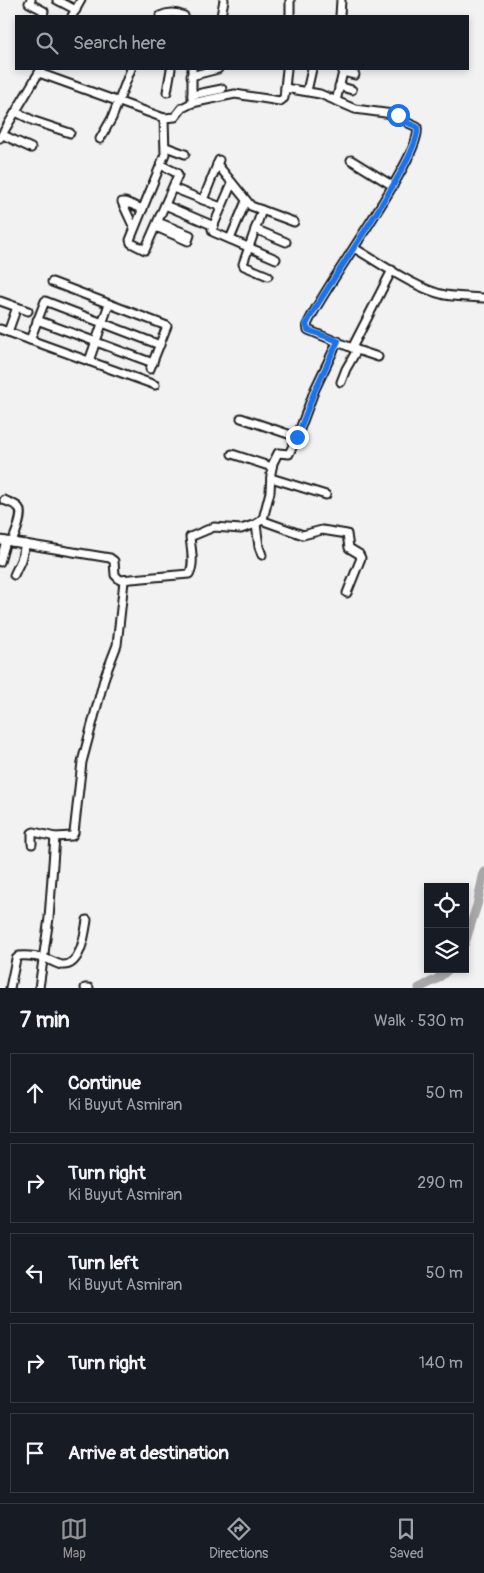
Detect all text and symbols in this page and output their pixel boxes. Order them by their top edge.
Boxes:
search box [15,15,469,70]
icon: search [33,29,61,57]
text: Search here [73,31,166,55]
route start [387,104,410,127]
route end [286,426,309,449]
map controls [424,883,469,973]
button: locate [424,883,469,928]
button: layers [424,928,469,973]
text: 7 min [20,1007,70,1034]
text: Walk · 530 m [374,1011,464,1031]
text: Continue [68,1071,141,1095]
icon: ahead [21,1079,49,1107]
text: 50 m [426,1083,463,1103]
text: Ki Buyut Asmiran [68,1095,182,1115]
text: Turn right [68,1161,146,1185]
icon: right [21,1169,49,1197]
text: 290 m [417,1173,463,1193]
text: Ki Buyut Asmiran [68,1185,182,1205]
text: Turn left [68,1251,138,1275]
icon: left [21,1259,49,1287]
text: 50 m [426,1263,463,1283]
text: Ki Buyut Asmiran [68,1275,182,1295]
icon: right [21,1349,49,1377]
text: Turn right [68,1351,146,1375]
text: 140 m [419,1353,463,1373]
icon: arrive [21,1439,49,1467]
text: Arrive at destination [68,1441,229,1465]
tab: Map [60,1515,88,1562]
tab: Directions [209,1515,268,1562]
tab: Saved [389,1515,424,1562]

